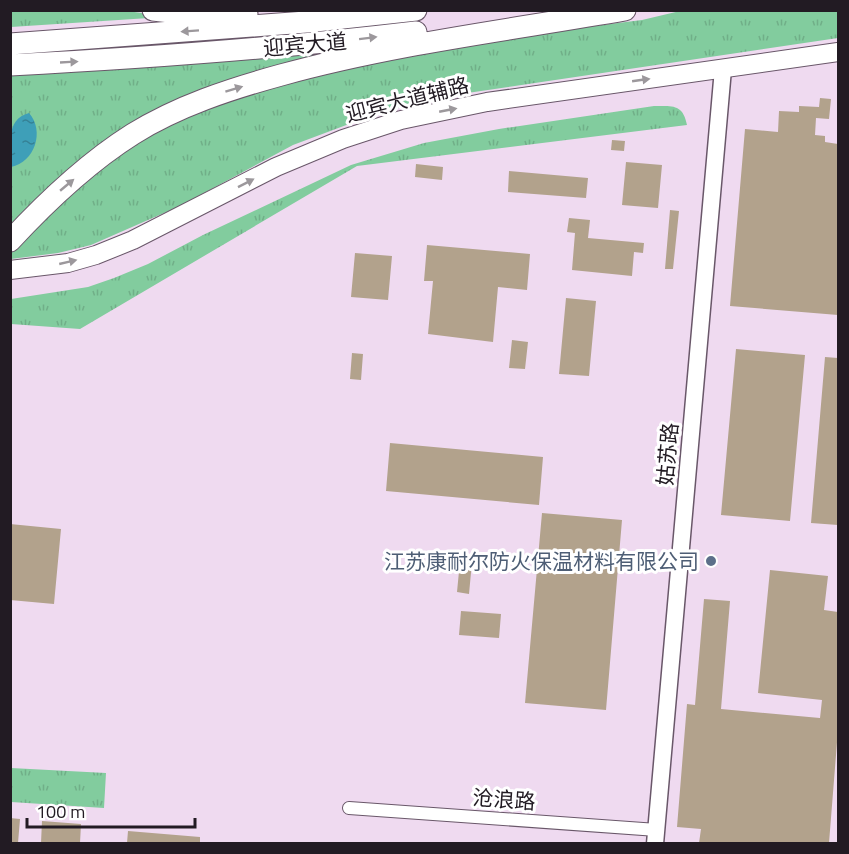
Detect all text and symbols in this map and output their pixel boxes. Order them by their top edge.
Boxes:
street label: 迎宾大道 [262,24,348,64]
one-way arrow [181,26,200,36]
one-way arrow [358,33,377,42]
one-way arrow [59,58,78,67]
street label: 迎宾大道辅路 [342,68,472,130]
one-way arrow [632,76,651,85]
one-way arrow [226,84,244,93]
one-way arrow [439,105,458,114]
one-way arrow [237,178,254,187]
one-way arrow [59,179,74,192]
one-way arrow [59,257,78,266]
street label: 姑苏路 [648,421,686,487]
place label: 江苏康耐尔防火保温材料有限公司 [384,545,699,577]
marker: 江苏康耐尔防火保温材料有限公司 [704,554,718,568]
street label: 沧浪路 [471,781,537,817]
scale bar [27,791,195,829]
text: 100 m [36,798,85,825]

